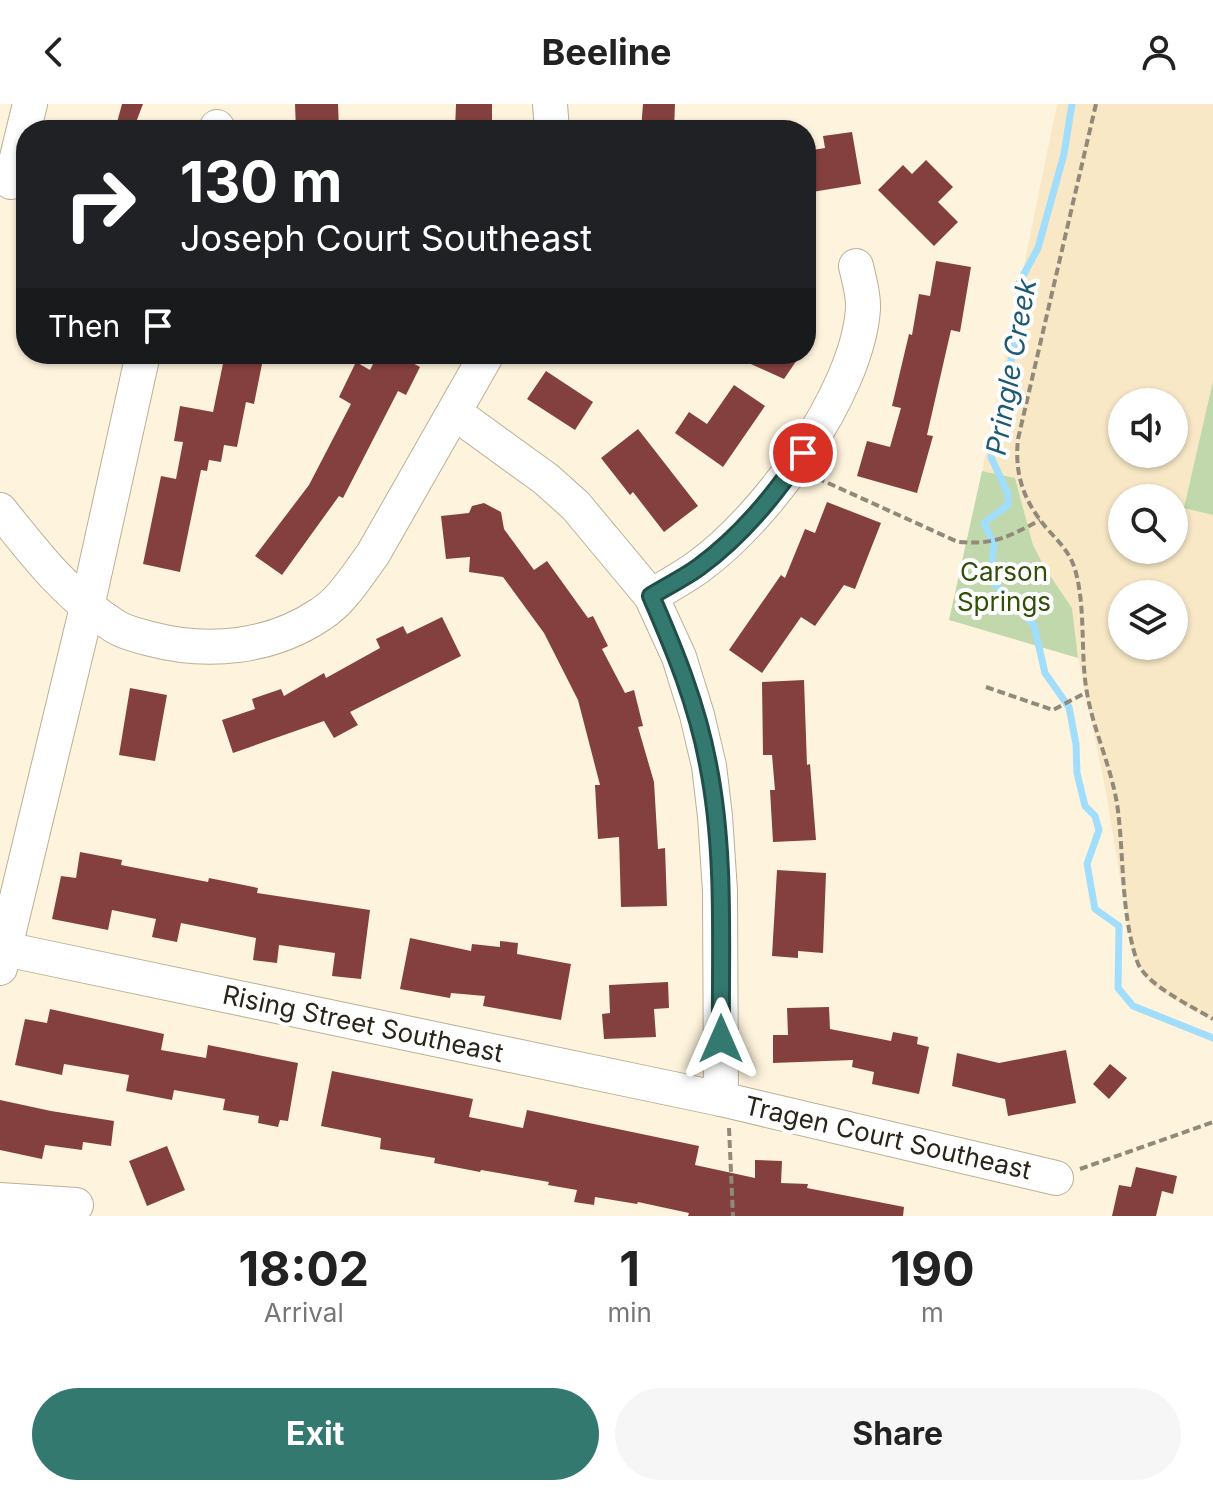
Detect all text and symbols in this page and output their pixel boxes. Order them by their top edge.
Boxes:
icon: back [32,30,76,74]
text: Beeline [541,30,672,74]
icon: person [1137,30,1181,74]
text: 130 m [180,148,342,216]
icon: right [48,152,152,256]
text: Joseph Court Southeast [180,216,592,260]
water label: Pringle Creek [979,276,1043,458]
icon: arrive [136,304,180,348]
text: Then [48,308,120,344]
map controls [1108,388,1188,660]
button: sound [1108,388,1188,468]
pin [769,419,837,487]
icon: arrive [781,431,825,475]
button: search [1108,484,1188,564]
park label: Carson Springs [957,556,1051,617]
button: layers [1108,580,1188,660]
street label: Rising Street Southeast [220,979,506,1068]
position arrow [679,997,763,1081]
street label: Tragen Court Southeast [742,1089,1034,1186]
text: 18:02 [238,1239,369,1298]
text: 1 [619,1239,640,1298]
text: 190 [890,1239,975,1298]
text: Arrival [264,1297,344,1328]
text: min [607,1297,652,1328]
text: m [921,1297,944,1328]
button: Exit [32,1388,599,1480]
button: Share [615,1388,1181,1480]

